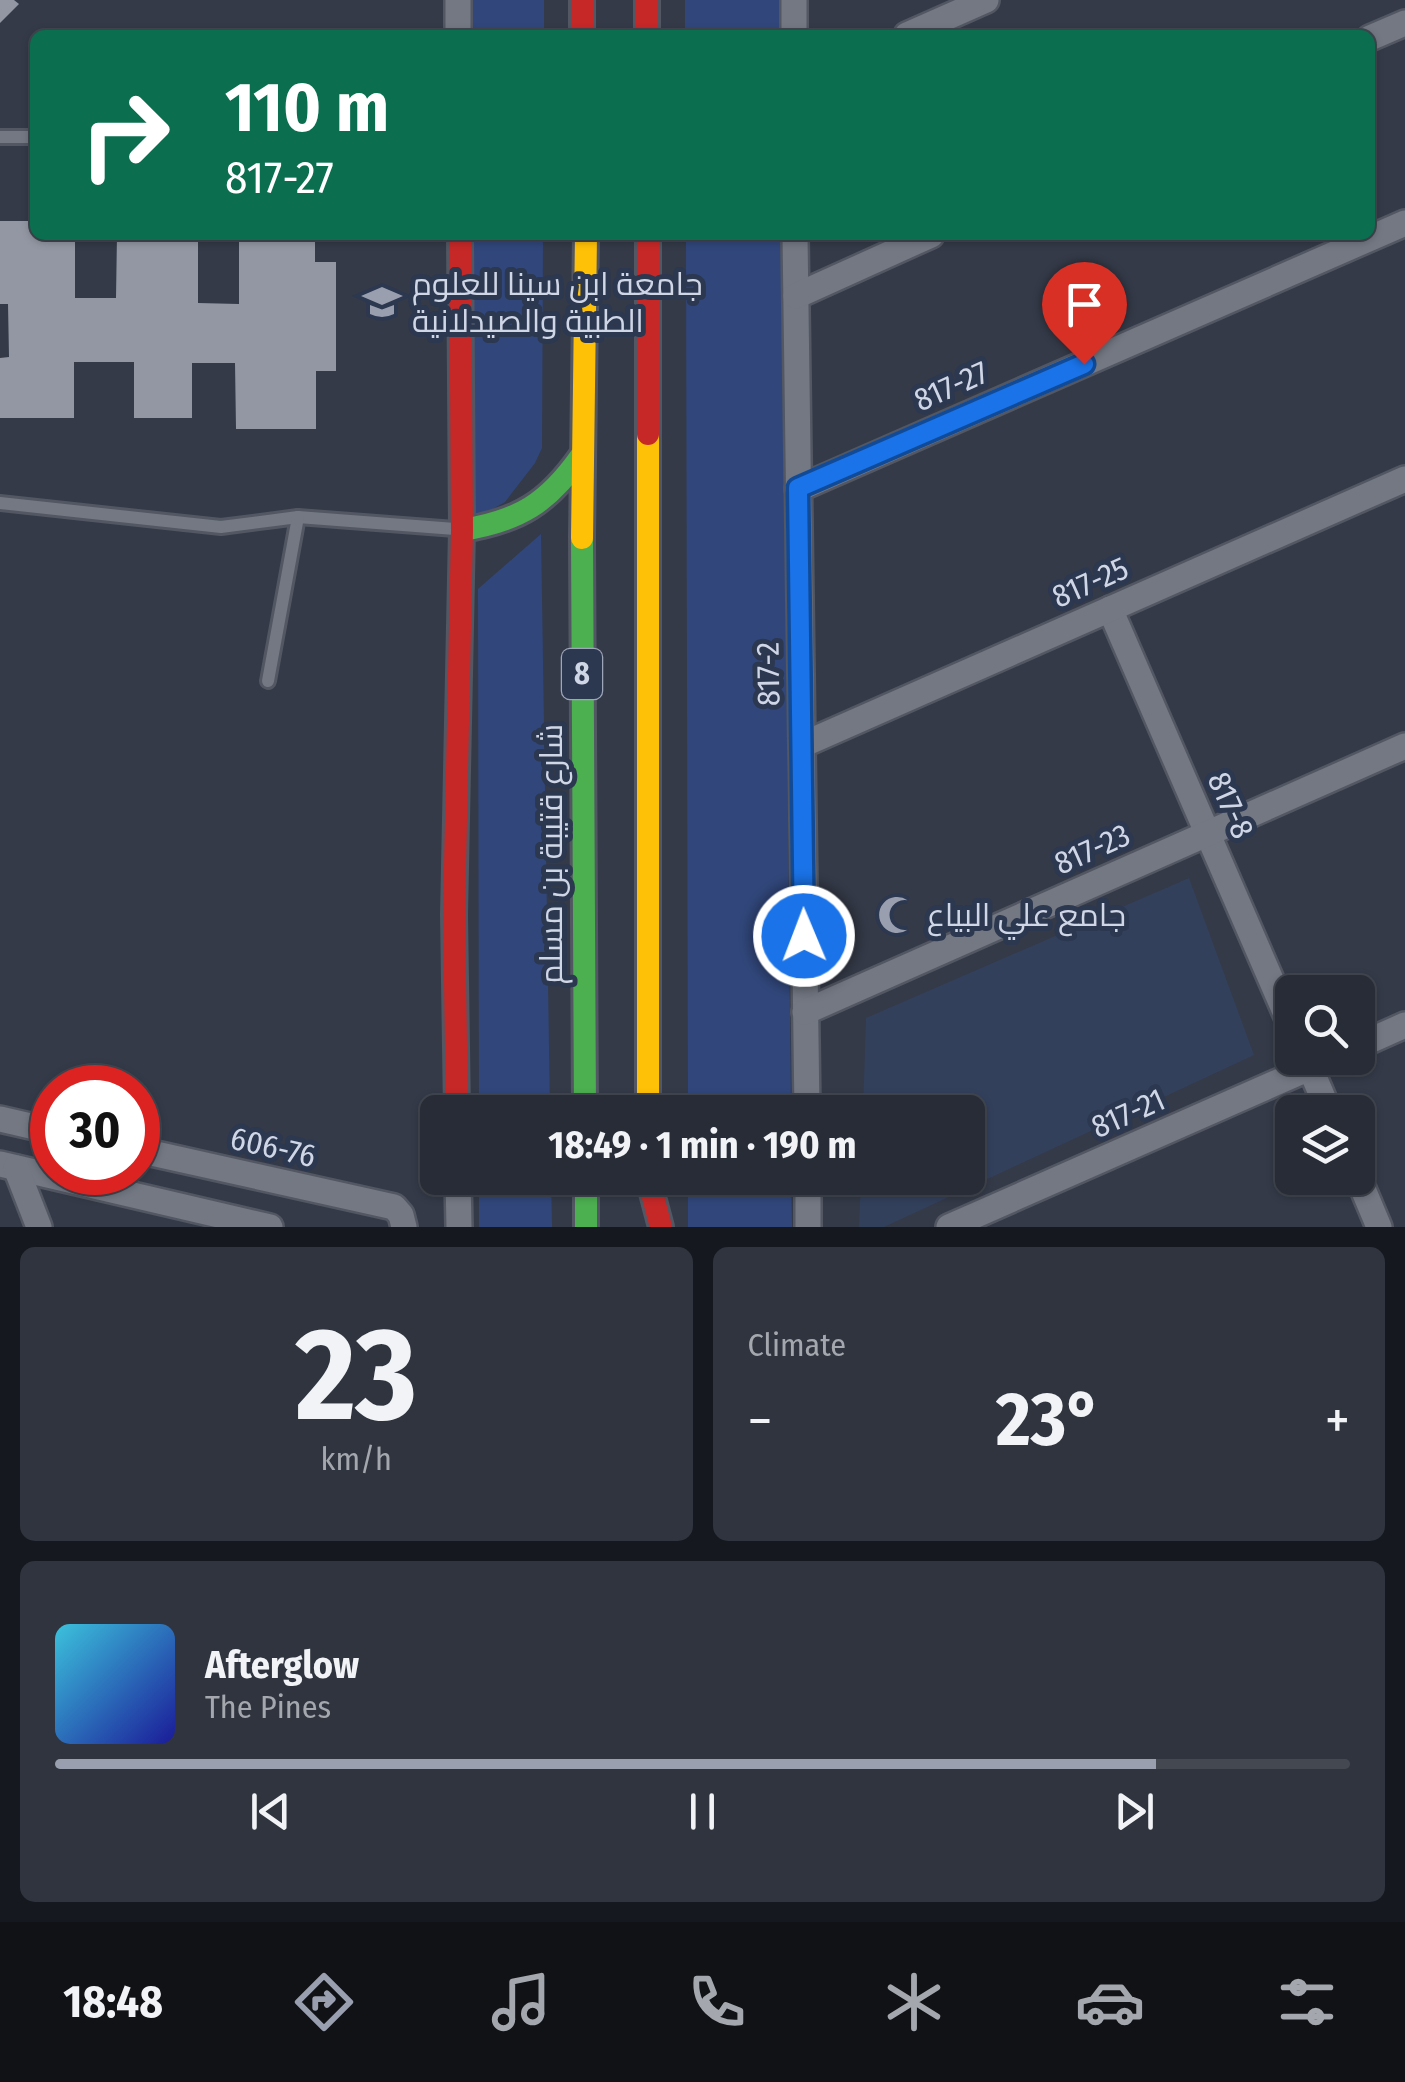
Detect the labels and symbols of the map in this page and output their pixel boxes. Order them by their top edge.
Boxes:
pin [1042,262,1127,365]
place label: جامعة ابن سينا للعلوم الطبية والصيدلانية [412,265,703,340]
school or university icon: جامعة ابن سينا للعلوم الطبية والصيدلانية [361,281,403,323]
street label: 817-27 [908,353,994,419]
street label: 817-25 [1046,549,1134,615]
street label: 817-2 [748,641,788,707]
road number: 8 [562,649,602,699]
street label: شارع قتيبة بن مسلم [532,724,573,984]
street label: 817-8 [1200,766,1262,844]
street label: 817-23 [1048,816,1136,882]
position arrow [752,884,856,988]
mosque icon: جامع علي البياع [876,894,918,936]
place label: جامع علي البياع [927,896,1126,940]
speed limit sign: 30 [30,1065,160,1195]
street label: 817-21 [1085,1080,1171,1146]
street label: 606-76 [227,1119,319,1175]

